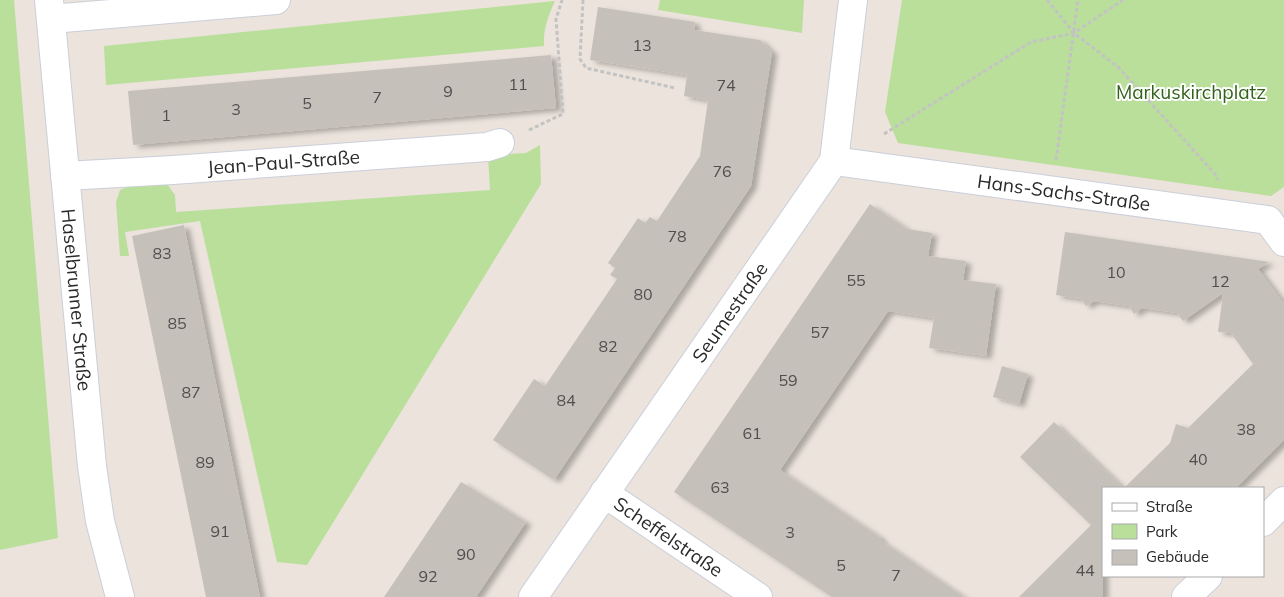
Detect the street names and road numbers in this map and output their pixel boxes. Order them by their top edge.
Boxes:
street label: Jean-Paul-Straße [206,144,361,179]
street label: Hans-Sachs-Straße [976,169,1152,216]
street label: Haselbrunner Straße [56,207,97,392]
street label: Seumestraße [687,257,773,367]
street label: Scheffelstraße [610,491,728,582]

